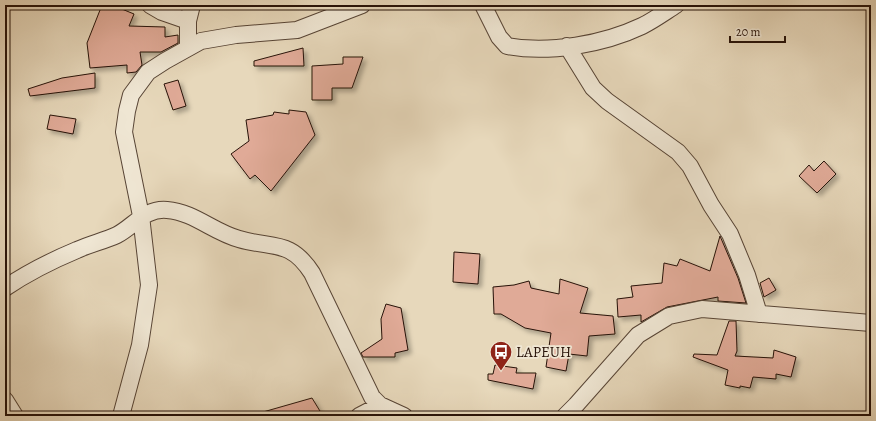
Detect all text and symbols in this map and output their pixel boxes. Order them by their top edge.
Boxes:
scale bar [730,18,785,44]
text: 20 m [736,24,760,40]
bus stop icon: LAPEUH [488,339,514,372]
place label: LAPEUH [516,342,571,362]

